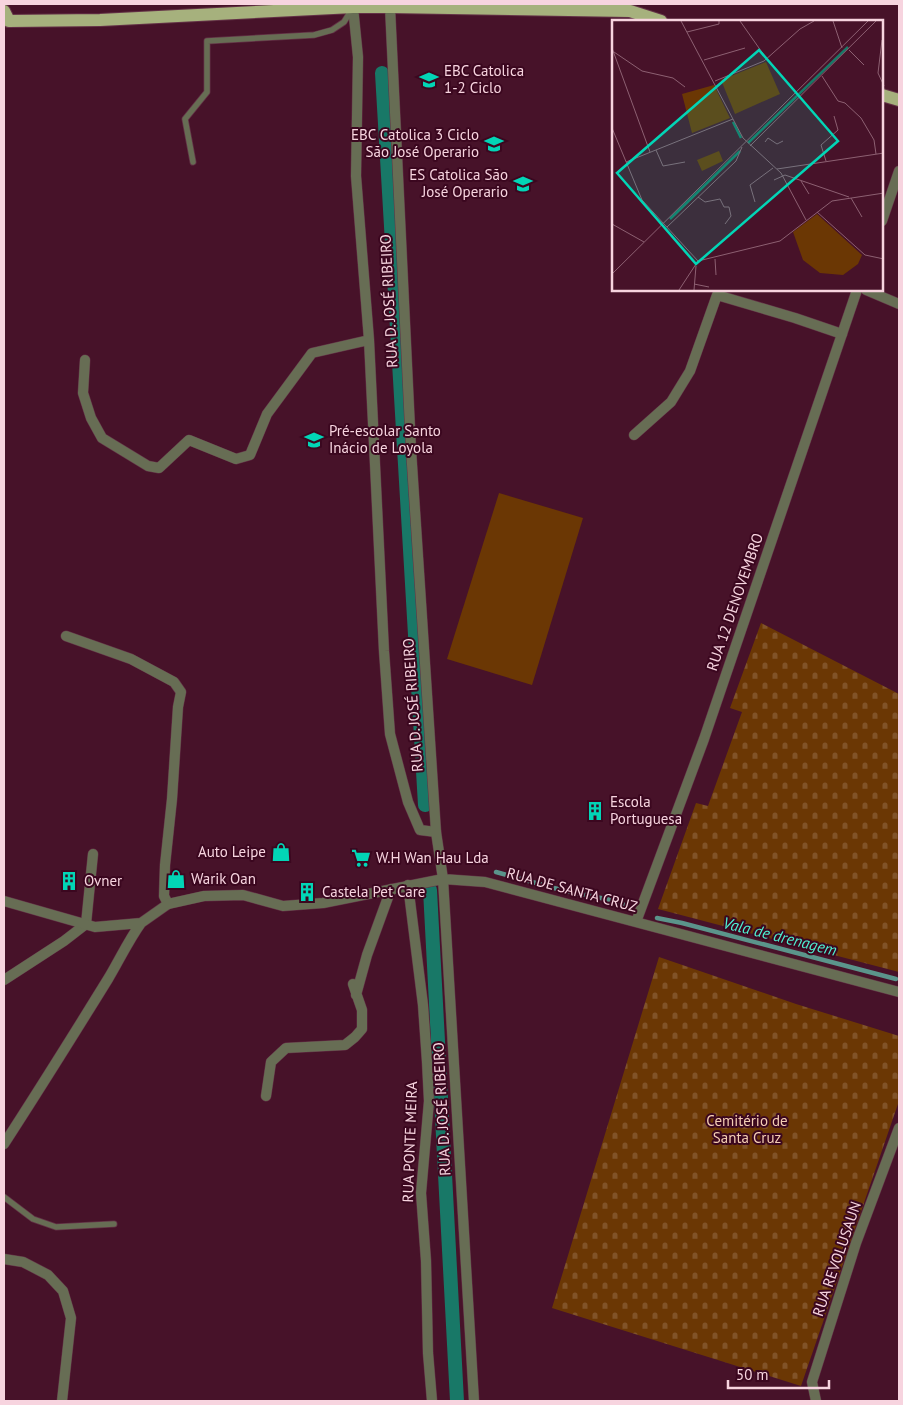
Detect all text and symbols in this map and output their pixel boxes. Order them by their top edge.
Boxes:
inset map [612,20,883,291]
place label: EBC Catolica 1-2 Ciclo [444,61,524,97]
school or university icon: EBC Catolica 1-2 Ciclo [418,69,440,91]
place label: EBC Catolica 3 Ciclo São José Operario [351,125,479,161]
school or university icon: EBC Catolica 3 Ciclo São José Operario [483,133,505,155]
place label: ES Catolica São José Operario [409,165,508,201]
school or university icon: ES Catolica São José Operario [512,173,534,195]
street label: RUA D. JOSÉ RIBEIRO [376,234,401,368]
place label: Pré-escolar Santo Inácio de Loyola [329,421,441,457]
school or university icon: Pré-escolar Santo Inácio de Loyola [303,429,325,451]
street label: RUA 12 DENOVEMBRO [702,530,767,673]
street label: RUA D. JOSÉ RIBEIRO [398,638,427,772]
place label: Escola Portuguesa [610,792,682,828]
building icon: Escola Portuguesa [584,800,606,822]
shop icon: Auto Leipe [270,841,292,863]
place label: Auto Leipe [198,842,266,861]
supermarket icon: W.H Wan Hau Lda [350,847,372,869]
place label: W.H Wan Hau Lda [376,848,489,867]
street label: RUA DE SANTA CRUZ [505,863,640,916]
shop icon: Warik Oan [165,868,187,890]
place label: Warik Oan [191,869,256,888]
building icon: Ovner [58,870,80,892]
place label: Ovner [84,871,122,890]
building icon: Castela Pet Care [296,881,318,903]
place label: Castela Pet Care [322,882,425,901]
water label: Vala de drenagem [721,912,839,960]
street label: RUA D. JOSÉ RIBEIRO [429,1042,454,1176]
street label: RUA PONTE MEIRA [398,1081,421,1203]
park label: Cemitério de Santa Cruz [706,1111,788,1147]
street label: RUA REVOLUSAUN [808,1199,865,1319]
scale bar [728,1358,829,1390]
text: 50 m [736,1365,769,1384]

